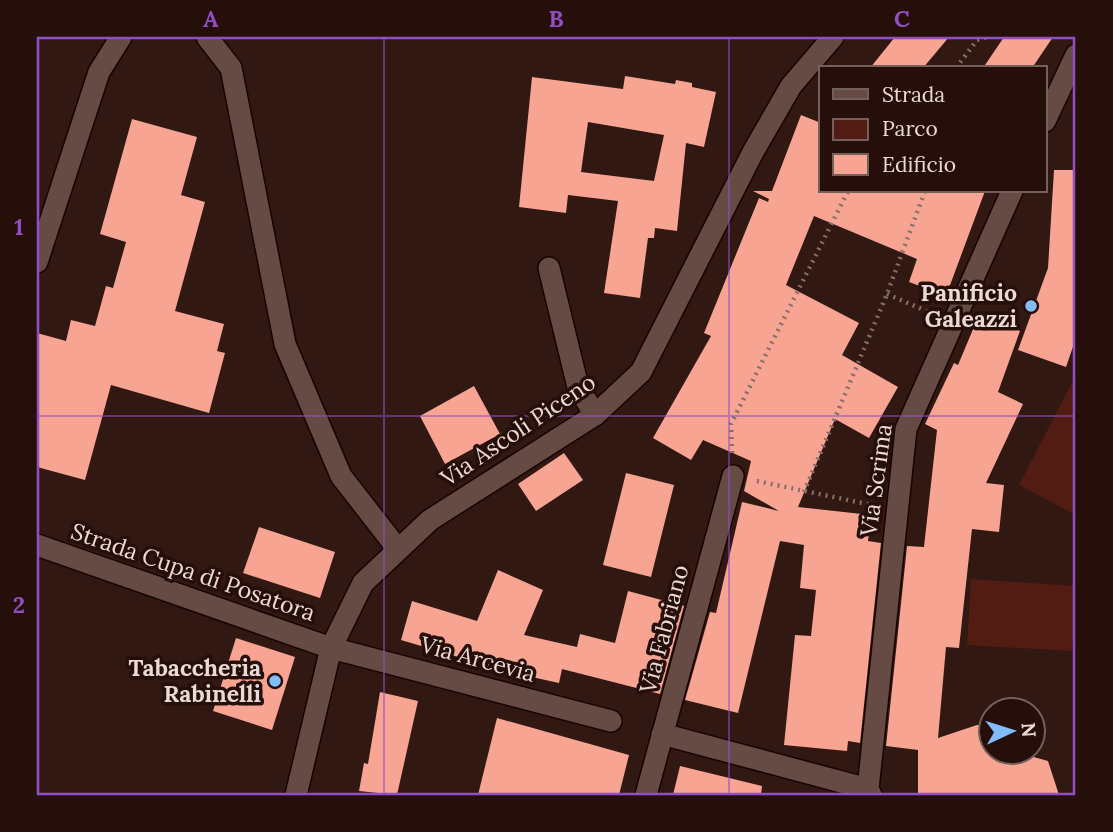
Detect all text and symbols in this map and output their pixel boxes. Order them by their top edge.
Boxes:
text: A [203,4,219,33]
text: B [548,4,564,33]
text: C [894,4,910,33]
legend [819,66,1046,192]
text: Strada [882,81,945,108]
text: Parco [882,115,938,142]
text: Edificio [882,151,956,178]
text: 1 [14,212,24,241]
place label: Panificio Galeazzi [920,278,1017,333]
marker: Panificio Galeazzi [1023,298,1039,314]
street label: Via Ascoli Piceno [434,367,601,493]
street label: Via Scrima [853,422,898,539]
street label: Strada Cupa di Posatora [67,516,319,627]
street label: Via Fabriano [632,562,695,697]
text: 2 [13,590,25,619]
street label: Via Arcevia [417,629,539,688]
place label: Tabaccheria Rabinelli [128,653,261,708]
marker: Tabaccheria Rabinelli [267,673,283,689]
north arrow [976,696,1046,766]
text: N [1016,722,1041,738]

